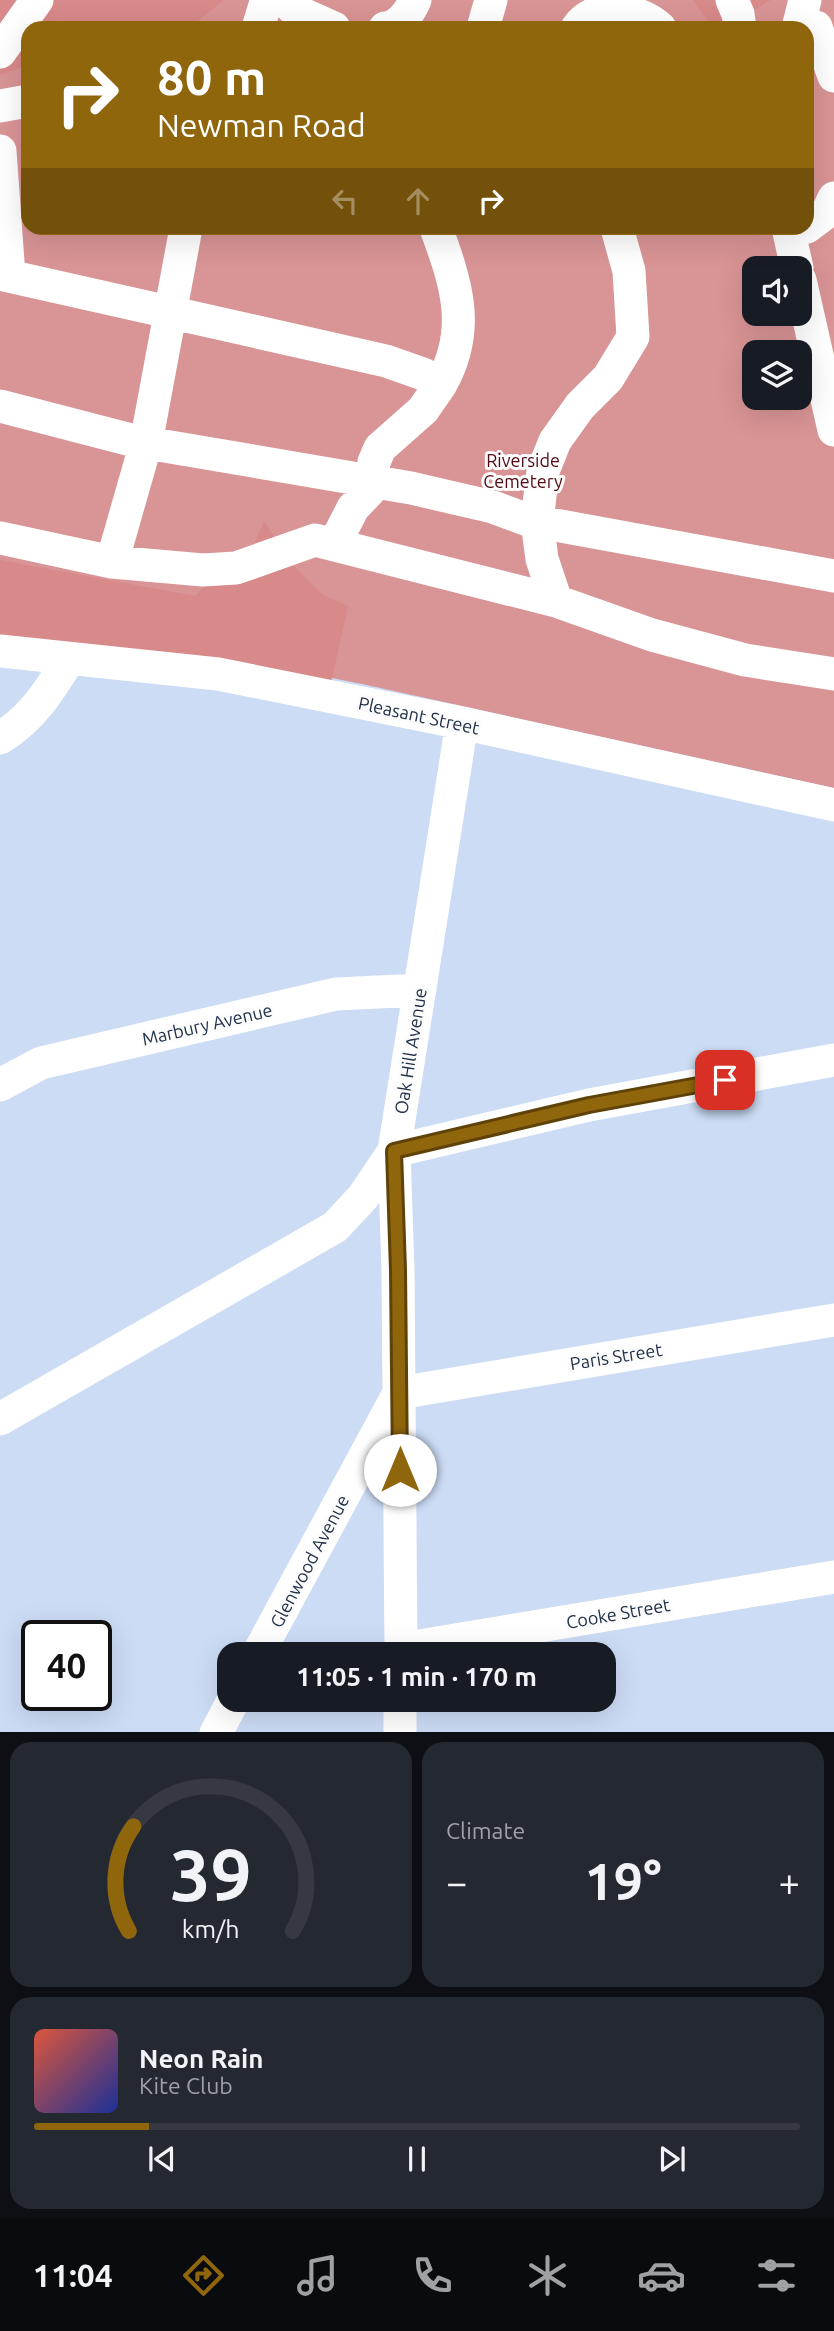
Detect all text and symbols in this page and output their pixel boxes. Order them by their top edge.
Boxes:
icon: right [42,49,133,140]
text: 80 m [157,49,266,104]
text: Newman Road [157,107,366,143]
icon: left [326,182,364,220]
icon: ahead [399,182,437,220]
icon: right [472,182,510,220]
map controls [742,256,812,410]
button: sound [742,256,812,326]
button: layers [742,340,812,410]
park label: Riverside Cemetery [483,450,563,491]
street label: Pleasant Street [357,692,481,738]
street label: Oak Hill Avenue [390,986,430,1116]
street label: Marbury Avenue [140,999,274,1049]
pin [695,1050,755,1110]
icon: arrive [706,1061,744,1099]
street label: Paris Street [568,1339,664,1373]
position arrow [363,1433,437,1507]
street label: Glenwood Avenue [266,1491,352,1631]
street label: Cooke Street [564,1594,672,1632]
speed limit sign: 40 [21,1620,112,1711]
text: 11:05 · 1 min · 170 m [296,1662,537,1691]
text: Climate [446,1818,525,1843]
text: 39 [170,1833,252,1915]
text: 19° [584,1852,662,1910]
text: − [446,1861,467,1903]
text: + [779,1861,800,1903]
text: km/h [182,1914,240,1942]
text: Neon Rain [139,2044,264,2073]
text: Kite Club [139,2073,233,2098]
icon: previous [143,2140,181,2178]
icon: pause [398,2140,436,2178]
icon: next [653,2140,691,2178]
icon: directions [179,2251,228,2300]
icon: music [293,2251,342,2300]
icon: phone [408,2251,457,2300]
icon: climate [523,2251,572,2300]
icon: car [637,2251,686,2300]
icon: filters [752,2251,801,2300]
text: 11:04 [33,2257,113,2293]

